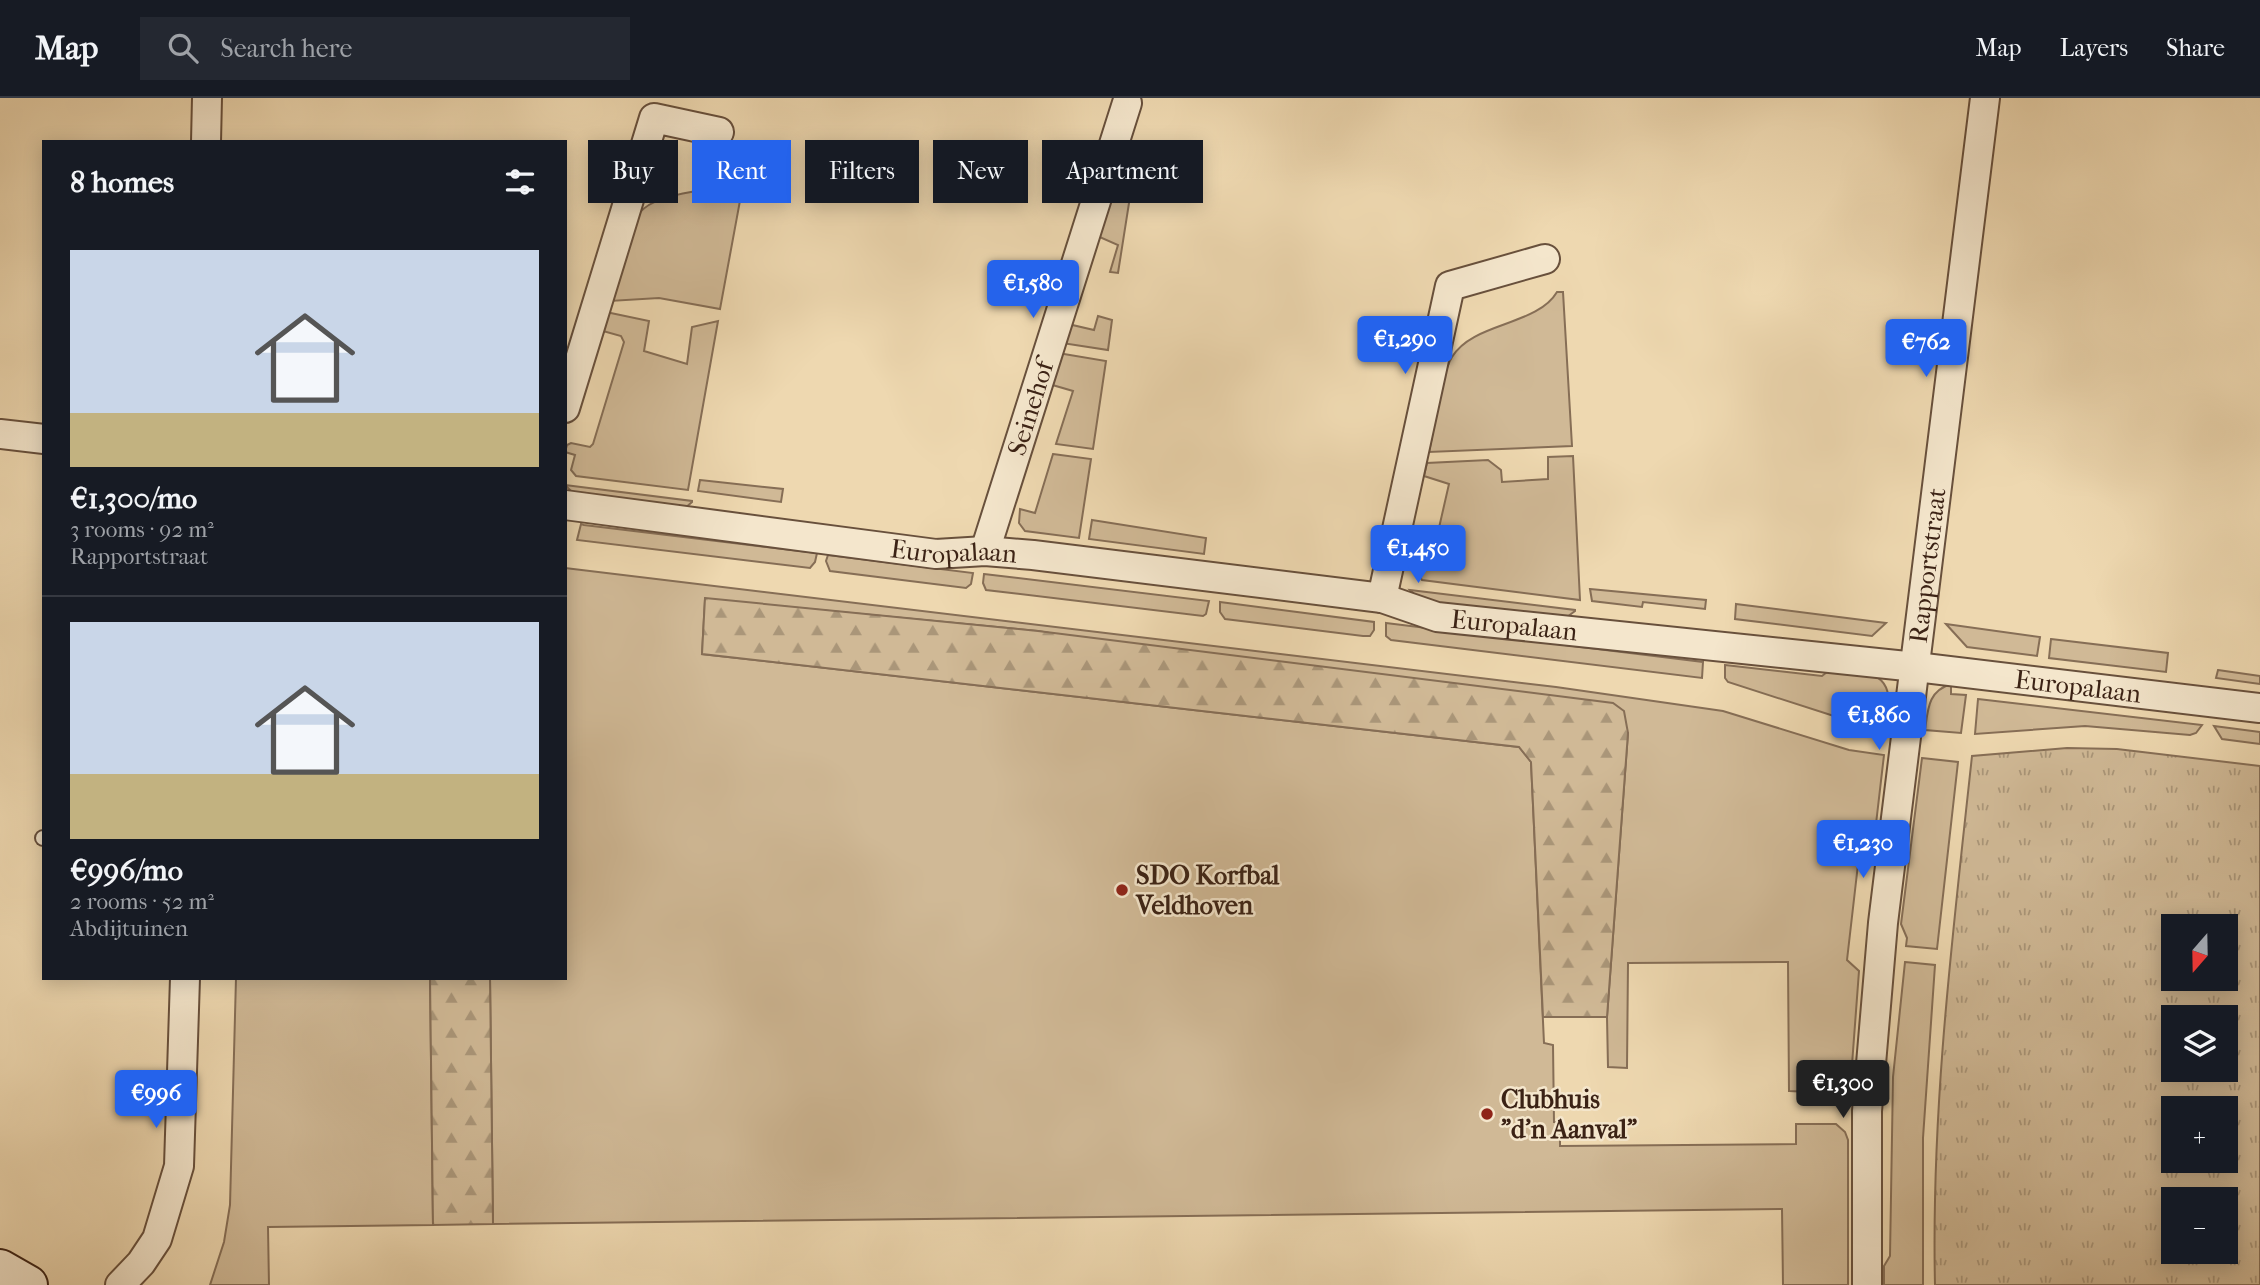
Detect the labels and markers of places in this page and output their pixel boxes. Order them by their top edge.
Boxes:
pin: €1,580 [976,260,1090,320]
pin: €1,290 [1348,316,1462,376]
pin: €762 [1885,320,1967,379]
pin: €1,450 [1361,526,1475,585]
pin: €1,860 [1822,692,1936,752]
pin: €1,230 [1806,820,1920,880]
place label: SDO Korfbal Veldhoven [1135,860,1280,921]
marker: SDO Korfbal Veldhoven [1114,882,1130,898]
pin: €1,300 [1786,1060,1900,1120]
pin: €996 [115,1070,197,1130]
place label: Clubhuis "d'n Aanval" [1501,1084,1637,1145]
marker: Clubhuis "d'n Aanval" [1479,1106,1495,1122]

